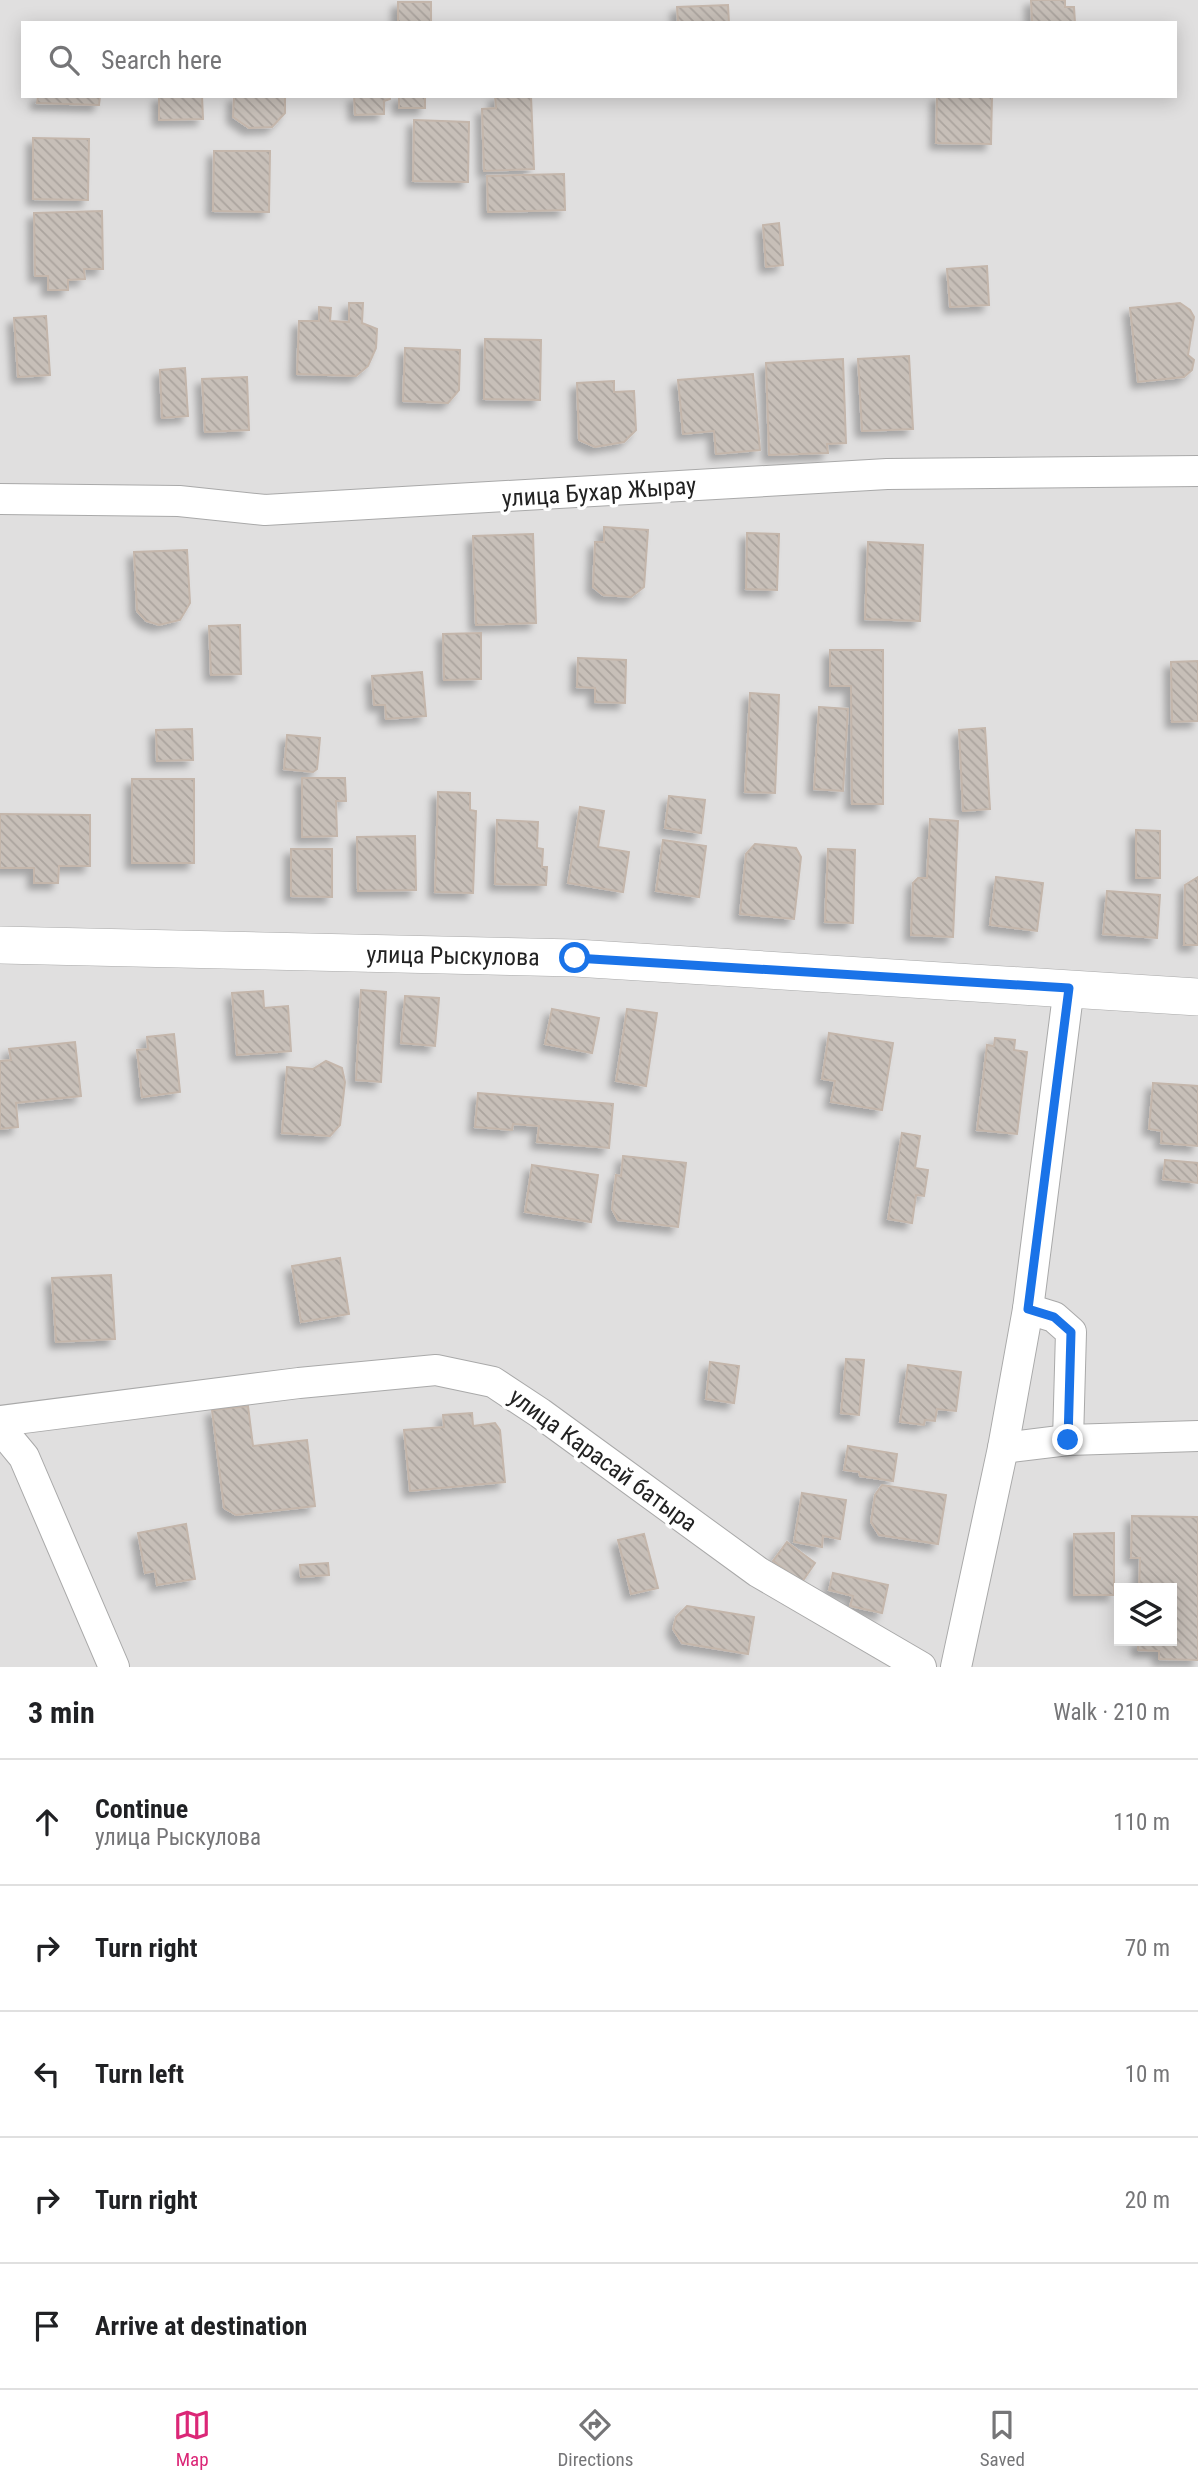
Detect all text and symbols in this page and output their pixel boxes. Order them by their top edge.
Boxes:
search box [21,21,1177,98]
icon: search [45,41,83,79]
text: Search here [101,45,222,75]
street label: улица Бухар Жырау [501,471,697,513]
street label: улица Рыскулова [366,940,540,972]
route start [559,942,590,973]
street label: улица Карасай батыра [504,1383,702,1537]
route end [1052,1424,1083,1455]
map controls [1114,1583,1177,1646]
button: layers [1114,1583,1177,1646]
text: 3 min [28,1695,95,1730]
text: Walk · 210 m [1053,1699,1170,1726]
text: Continue [95,1794,188,1824]
icon: ahead [28,1803,66,1841]
text: 110 m [1113,1809,1170,1836]
text: улица Рыскулова [95,1824,261,1851]
icon: right [28,1929,66,1967]
text: Turn right [95,1933,197,1963]
text: 70 m [1125,1935,1170,1962]
icon: left [28,2055,66,2093]
text: Turn left [95,2059,184,2089]
text: 10 m [1125,2061,1170,2088]
icon: right [28,2181,66,2219]
text: Turn right [95,2185,197,2215]
text: 20 m [1125,2187,1170,2214]
icon: arrive [28,2307,66,2345]
text: Arrive at destination [95,2311,307,2341]
tab: Map [173,2406,211,2471]
tab: Directions [557,2406,633,2471]
tab: Saved [980,2406,1025,2471]

